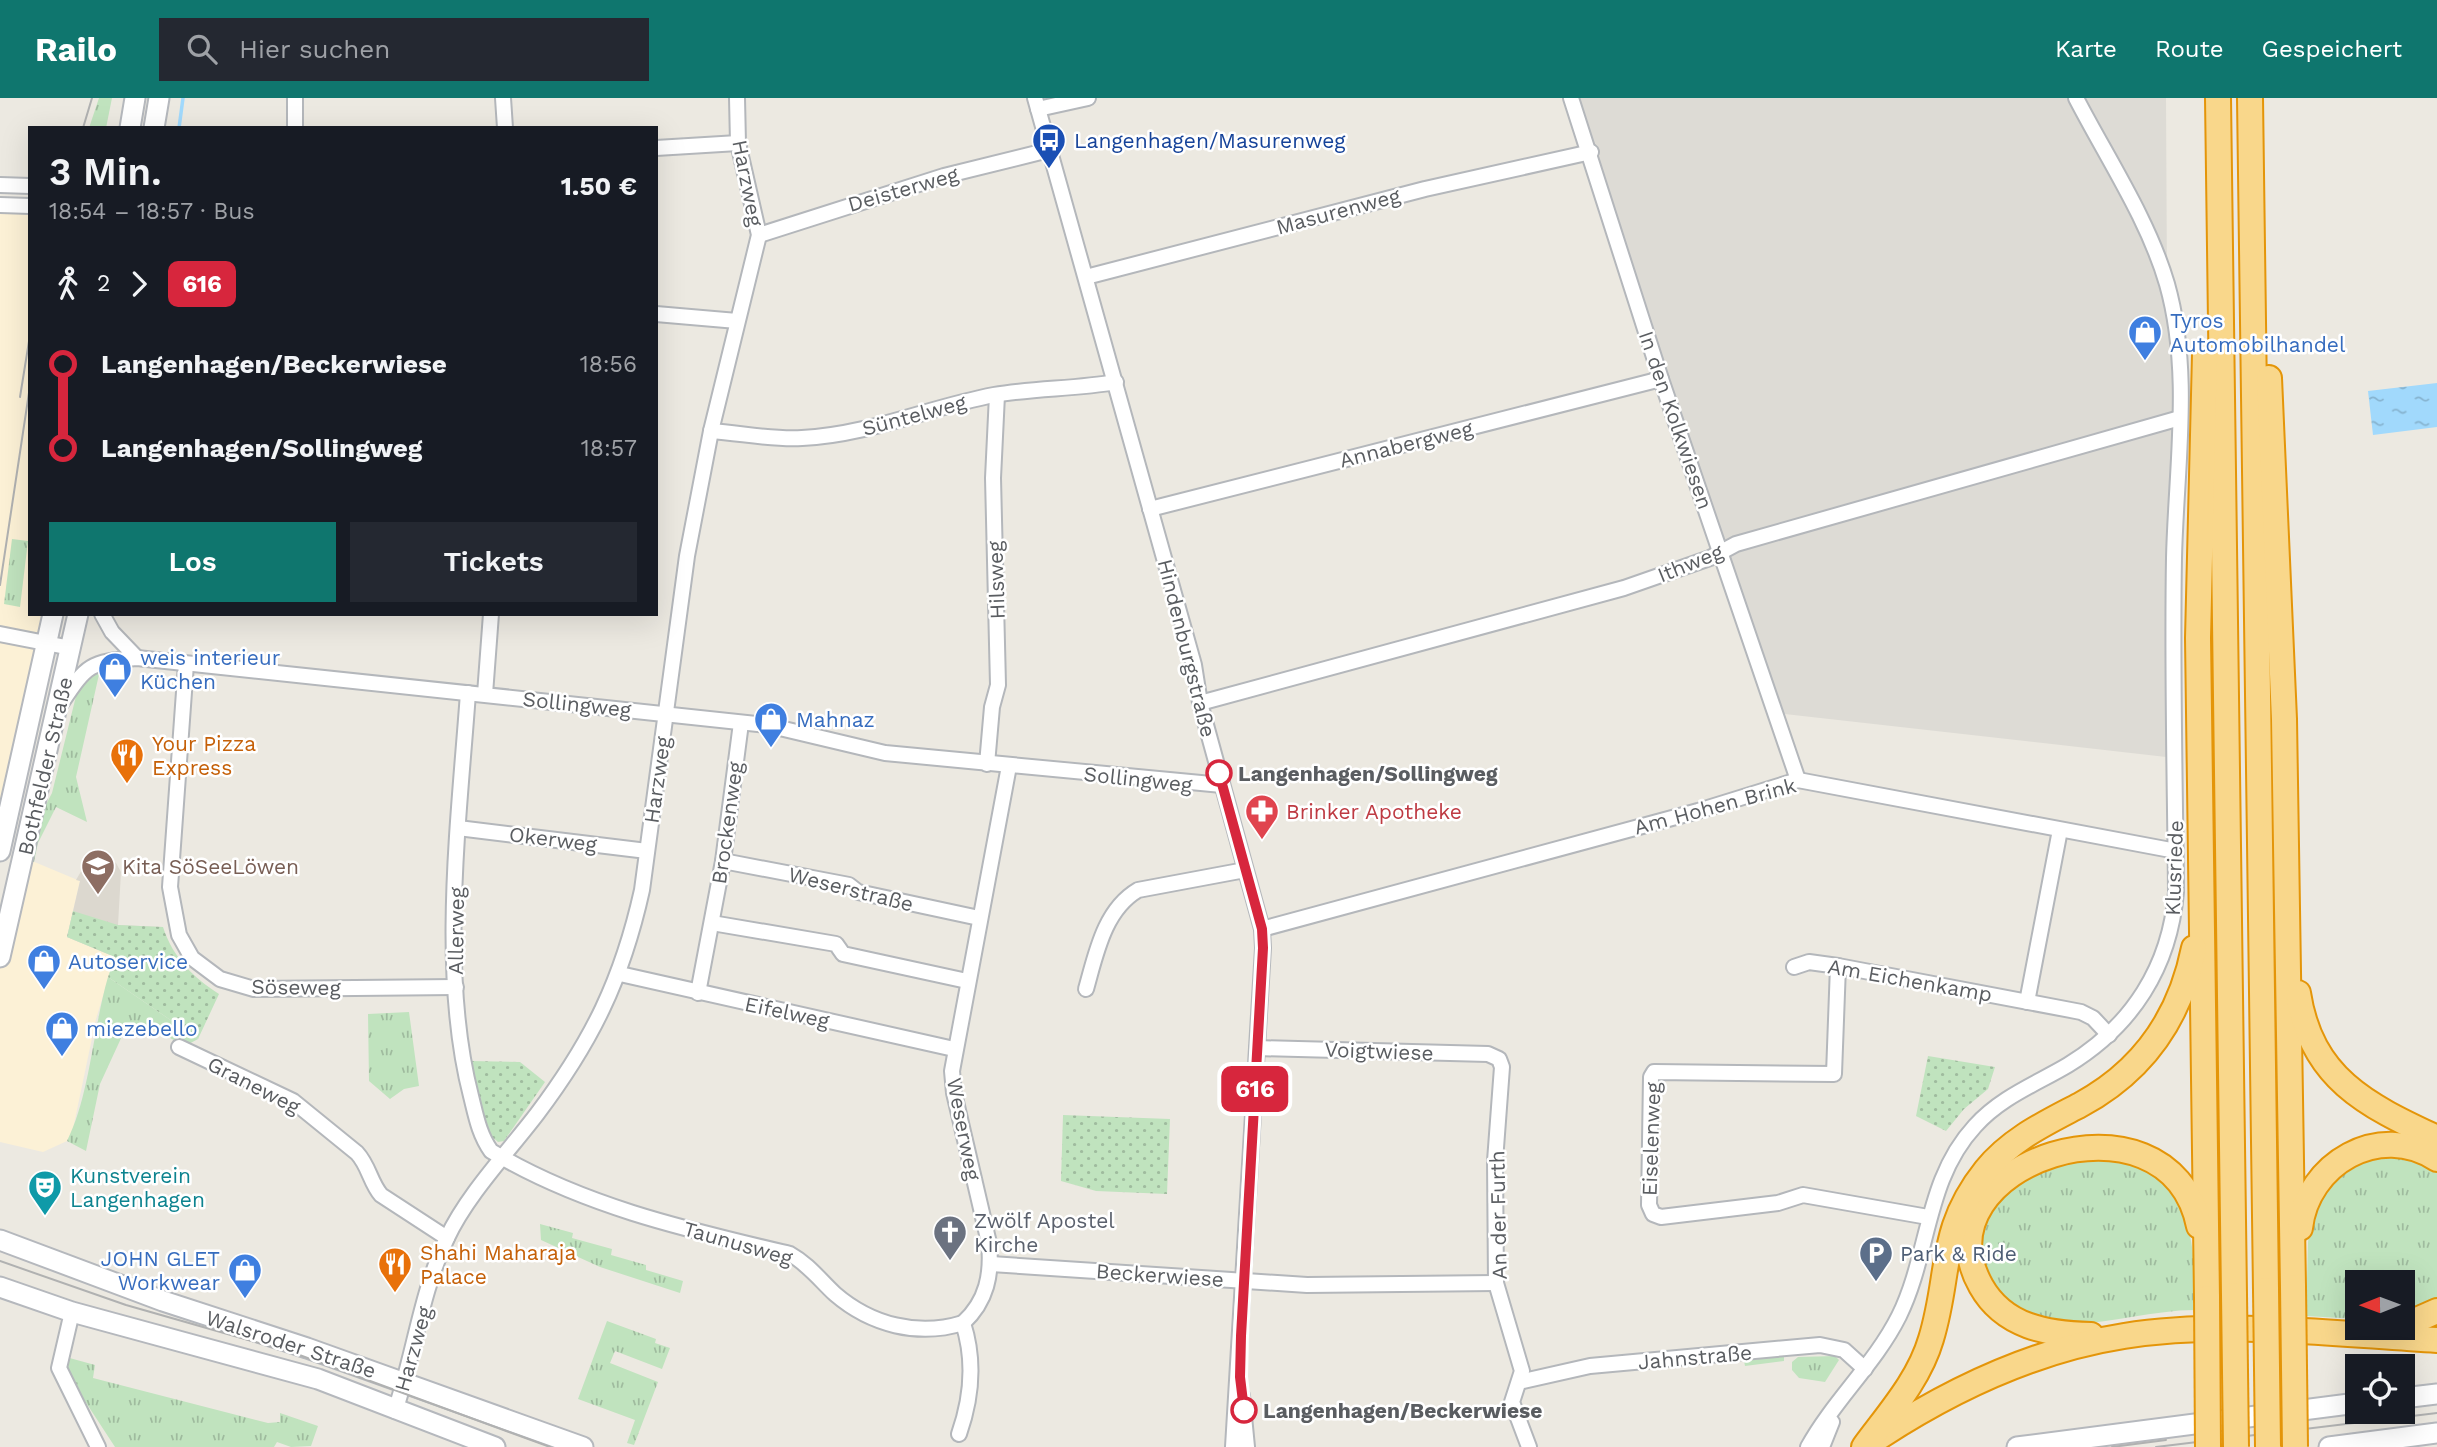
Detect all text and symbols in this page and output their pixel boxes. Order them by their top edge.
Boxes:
search box [159,18,649,81]
text: Railo [35,30,117,69]
icon: search [183,30,221,68]
text: Hier suchen [239,34,390,64]
text: Karte [2055,35,2117,63]
text: Route [2155,35,2224,63]
text: Gespeichert [2262,35,2402,63]
bus stop icon: Langenhagen/Masurenweg [1030,121,1068,170]
place label: Langenhagen/Masurenweg [1074,128,1346,153]
street label: Harzweg [727,138,769,229]
text: 3 Min. [49,150,162,194]
street label: Deisterweg [845,161,962,217]
text: 1.50 € [561,171,637,201]
street label: Masurenweg [1273,182,1404,240]
text: 18:54 – 18:57 · Bus [49,198,255,225]
icon: walk [49,265,87,303]
icon: forward [120,265,158,303]
text: 2 [97,270,110,297]
text: 616 [182,270,222,298]
place label: Tyros Automobilhandel [2170,308,2346,357]
shop icon: Tyros Automobilhandel [2126,313,2164,362]
street label: In den Kolkwiesen [1634,328,1718,512]
text: Langenhagen/Beckerwiese [101,349,447,379]
text: 18:56 [580,351,637,378]
street label: Süntelweg [859,389,970,441]
street label: Annabergweg [1337,415,1476,473]
text: Langenhagen/Sollingweg [101,433,422,463]
text: 18:57 [581,435,637,462]
button: Los [49,522,336,602]
button: Tickets [350,522,637,602]
street label: Ithweg [1654,538,1727,587]
street label: Hilsweg [982,540,1010,620]
street label: Hindenburgstraße [1153,556,1221,740]
place label: weis interieur Küchen [140,645,281,694]
shop icon: weis interieur Küchen [96,650,134,699]
street label: Bothfelder Straße [12,674,78,858]
street label: Sollingweg [522,686,633,722]
shop icon: Mahnaz [752,700,790,749]
place label: Mahnaz [796,707,875,732]
place label: Your Pizza Express [152,731,256,780]
street label: Harzweg [639,734,676,825]
restaurant icon: Your Pizza Express [108,736,146,785]
street label: Brockenweg [706,759,748,886]
marker: Langenhagen/Sollingweg [1206,760,1232,786]
street label: Sollingweg [1083,761,1194,797]
place label: Langenhagen/Sollingweg [1238,761,1498,786]
street label: Am Hohen Brink [1631,772,1799,840]
pharmacy icon: Brinker Apotheke [1243,792,1281,841]
place label: Brinker Apotheke [1286,799,1462,824]
street label: Klusriede [2160,820,2188,916]
street label: Okerweg [508,821,599,857]
school or university icon: Kita SöSeeLöwen [79,847,117,896]
place label: Kita SöSeeLöwen [122,854,299,879]
street label: Weserstraße [786,861,916,917]
street label: Allerweg [443,886,469,975]
shop icon: Autoservice [25,942,63,991]
place label: Autoservice [68,949,188,974]
street label: Am Eichenkamp [1826,953,1994,1007]
street label: Söseweg [251,974,342,1000]
street label: Eifelweg [743,991,832,1033]
shop icon: miezebello [43,1009,81,1058]
place label: miezebello [86,1016,198,1041]
street label: Voigtwiese [1324,1037,1434,1065]
street label: Graneweg [203,1051,305,1119]
line badge: 616 [1215,1066,1295,1112]
text: 616 [1235,1075,1275,1103]
street label: Weserweg [942,1076,986,1183]
street label: Eiselenweg [1637,1081,1666,1196]
street label: An der Furth [1484,1150,1512,1280]
place label: Kunstverein Langenhagen [70,1163,205,1212]
theatre icon: Kunstverein Langenhagen [26,1168,64,1217]
place label: Zwölf Apostel Kirche [974,1208,1115,1257]
church icon: Zwölf Apostel Kirche [931,1213,969,1262]
street label: Taunusweg [681,1216,796,1271]
parking icon: Park & Ride [1857,1234,1895,1283]
place label: Shahi Maharaja Palace [420,1240,576,1289]
place label: Park & Ride [1900,1241,2017,1266]
restaurant icon: Shahi Maharaja Palace [376,1245,414,1294]
place label: JOHN GLET Workwear [101,1246,220,1295]
shop icon: JOHN GLET Workwear [226,1251,264,1300]
street label: Beckerwiese [1095,1258,1225,1292]
north arrow [2345,1270,2415,1340]
map controls [2345,1270,2415,1424]
street label: Harzweg [389,1303,437,1394]
street label: Walsroder Straße [203,1305,379,1383]
street label: Jahnstraße [1637,1340,1753,1374]
button: locate [2345,1354,2415,1424]
marker: Langenhagen/Beckerwiese [1231,1397,1257,1423]
place label: Langenhagen/Beckerwiese [1263,1398,1542,1423]

